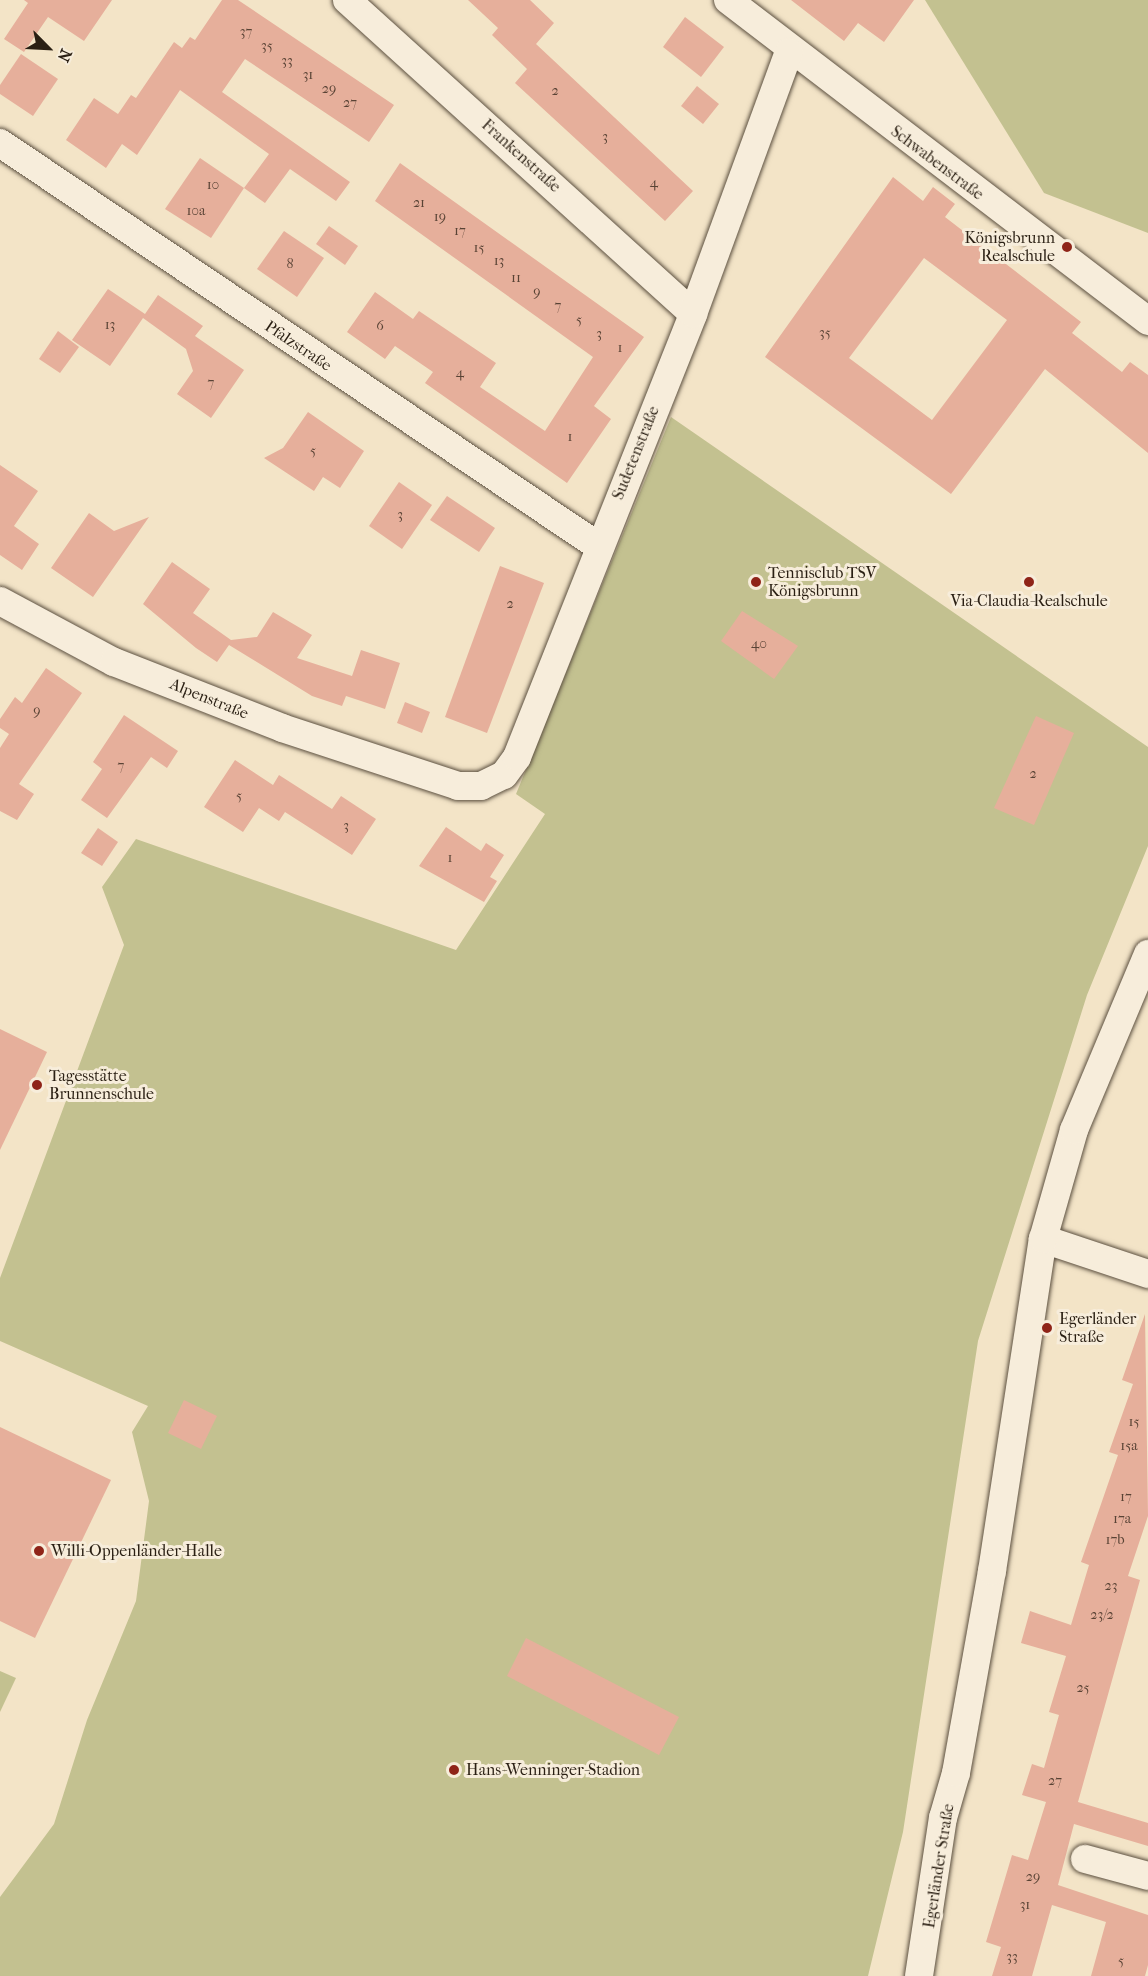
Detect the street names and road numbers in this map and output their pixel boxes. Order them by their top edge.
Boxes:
street label: Frankenstraße [478,115,564,197]
street label: Schwabenstraße [887,122,987,204]
street label: Pfalzstraße [261,317,335,375]
street label: Sudetenstraße [609,403,663,503]
street label: Alpenstraße [167,675,251,723]
street label: Egerländer Straße [920,1802,958,1930]

